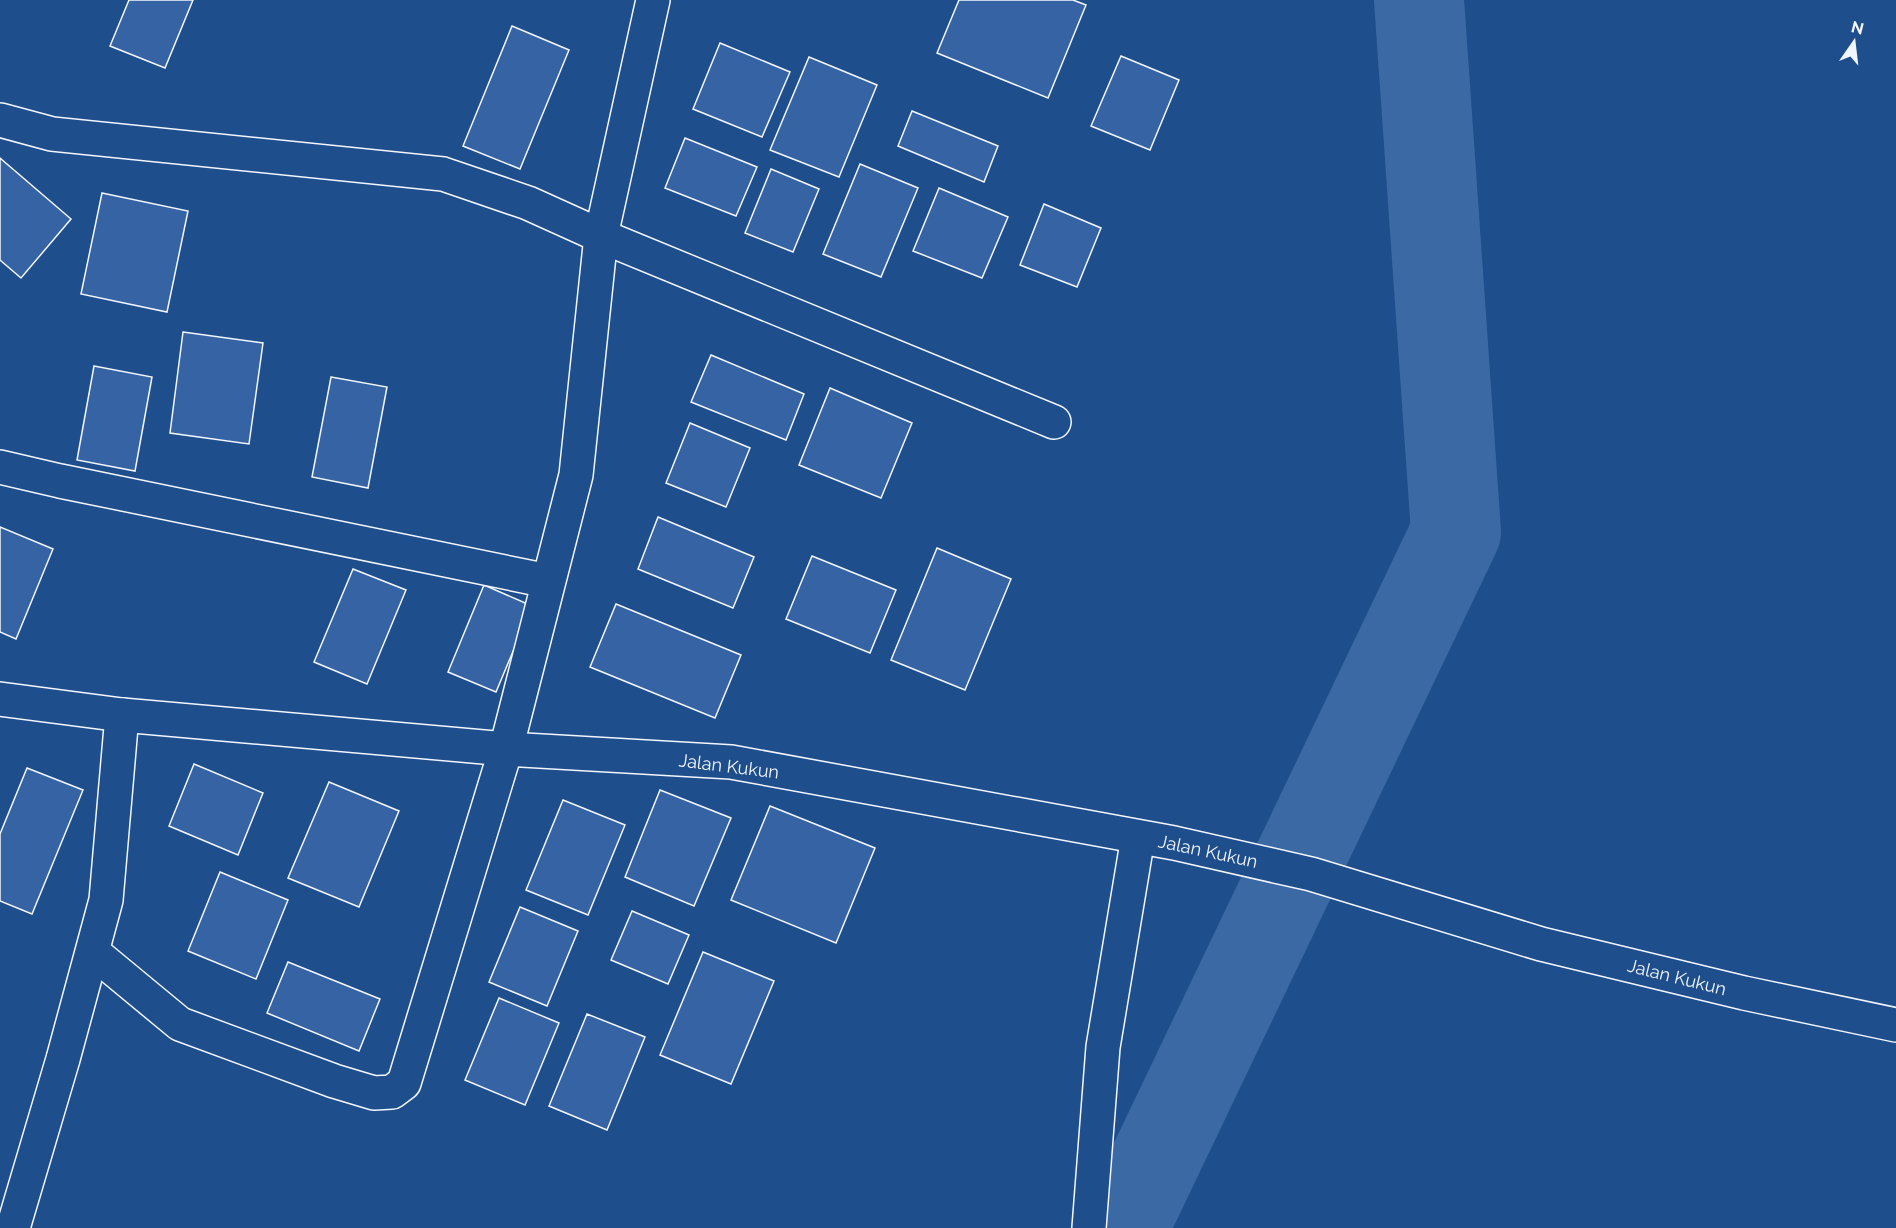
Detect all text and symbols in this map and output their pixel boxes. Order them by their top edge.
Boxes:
north arrow [1824,12,1884,72]
text: N [1849,17,1866,39]
street label: Jalan Kukun [678,749,780,783]
street label: Jalan Kukun [1157,830,1259,872]
street label: Jalan Kukun [1626,955,1728,999]

